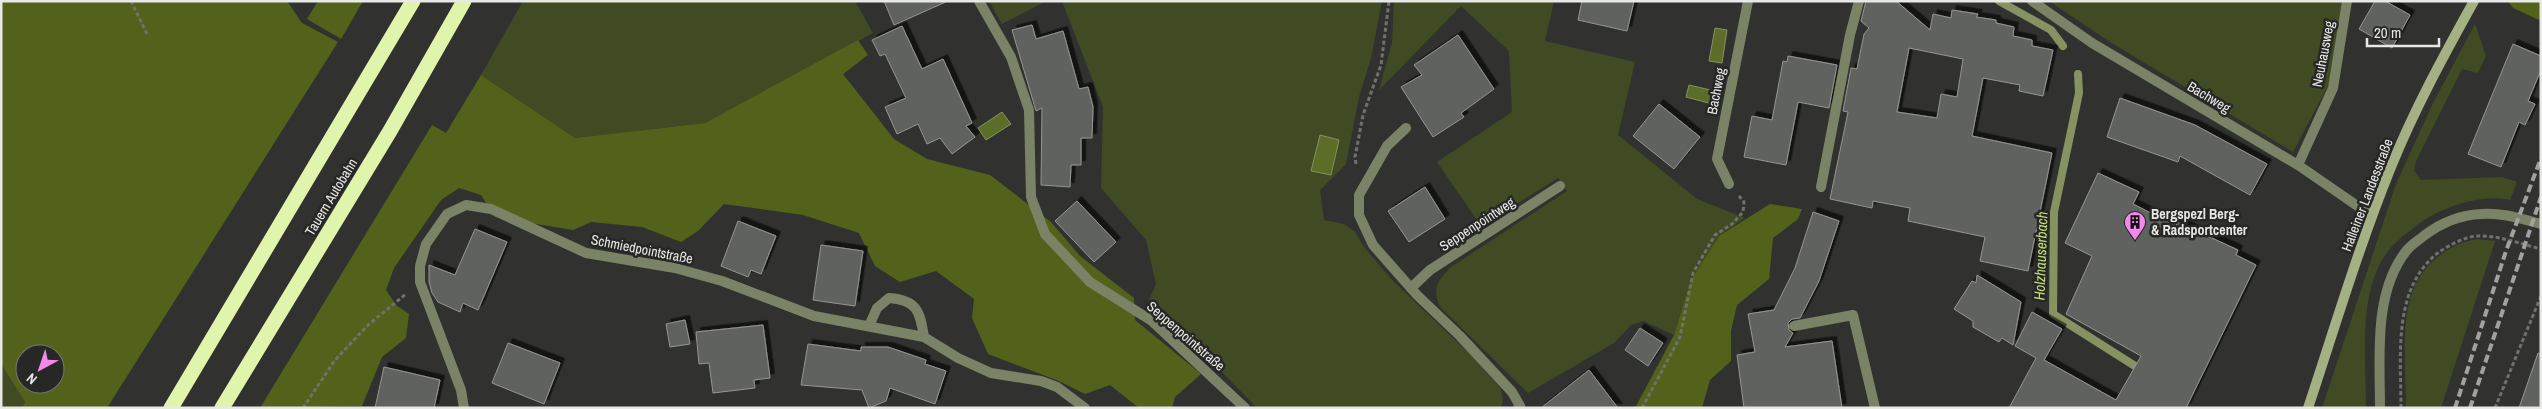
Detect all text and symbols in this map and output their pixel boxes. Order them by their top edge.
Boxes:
scale bar [2367,15,2440,47]
street label: Neuhausweg [2308,19,2338,89]
text: 20 m [2374,22,2401,43]
street label: Bachweg [1703,66,1729,116]
street label: Bachweg [2184,77,2234,117]
street label: Halleiner Landesstraße [2337,136,2397,254]
street label: Tauern Autobahn [301,155,361,239]
street label: Seppenpointweg [1436,193,1519,255]
place label: Bergspezl Berg- & Radsportcenter [2151,205,2248,239]
building icon: Bergspezl Berg- & Radsportcenter [2123,210,2147,241]
water label: Holzhauserbach [2028,211,2053,301]
street label: Schmiedpointstraße [590,230,694,268]
street label: Seppenpointstraße [1143,297,1229,375]
north arrow [15,344,65,394]
text: N [23,369,41,389]

